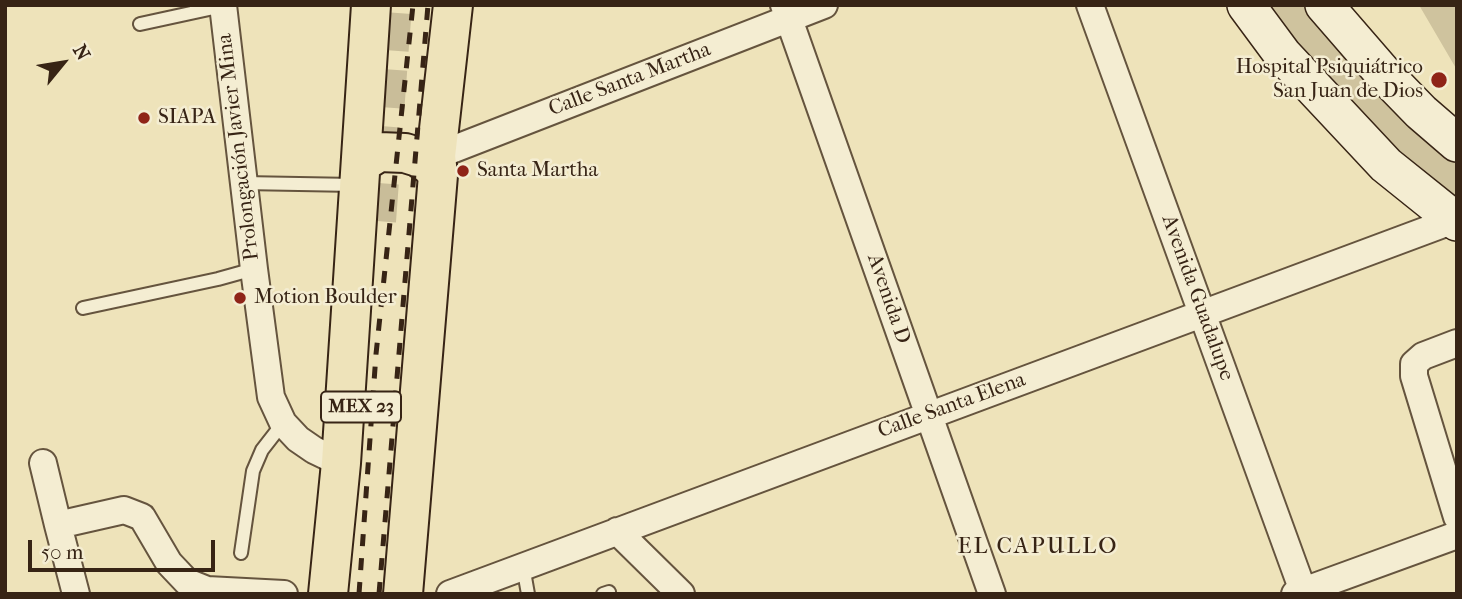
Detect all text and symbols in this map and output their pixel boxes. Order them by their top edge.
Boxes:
north arrow [28,28,98,98]
street label: Prolongación Javier Mina [213,32,265,262]
street label: Calle Santa Martha [545,38,715,122]
text: N [68,41,94,64]
place label: Hospital Psiquiátrico San Juan de Dios [1236,55,1423,105]
marker: Hospital Psiquiátrico San Juan de Dios [1429,70,1449,90]
place label: SIAPA [158,105,216,131]
marker: SIAPA [136,110,152,126]
place label: Santa Martha [477,158,598,184]
marker: Santa Martha [455,163,471,179]
street label: Avenida Guadalupe [1155,212,1239,384]
street label: Avenida D [861,251,915,347]
place label: Motion Boulder [254,285,397,311]
marker: Motion Boulder [232,290,248,306]
street label: Calle Santa Elena [875,368,1029,444]
road number: MEX 23 [321,392,401,422]
scale bar [32,526,219,570]
district label: EL CAPULLO [959,533,1117,561]
text: 50 m [41,540,84,564]

